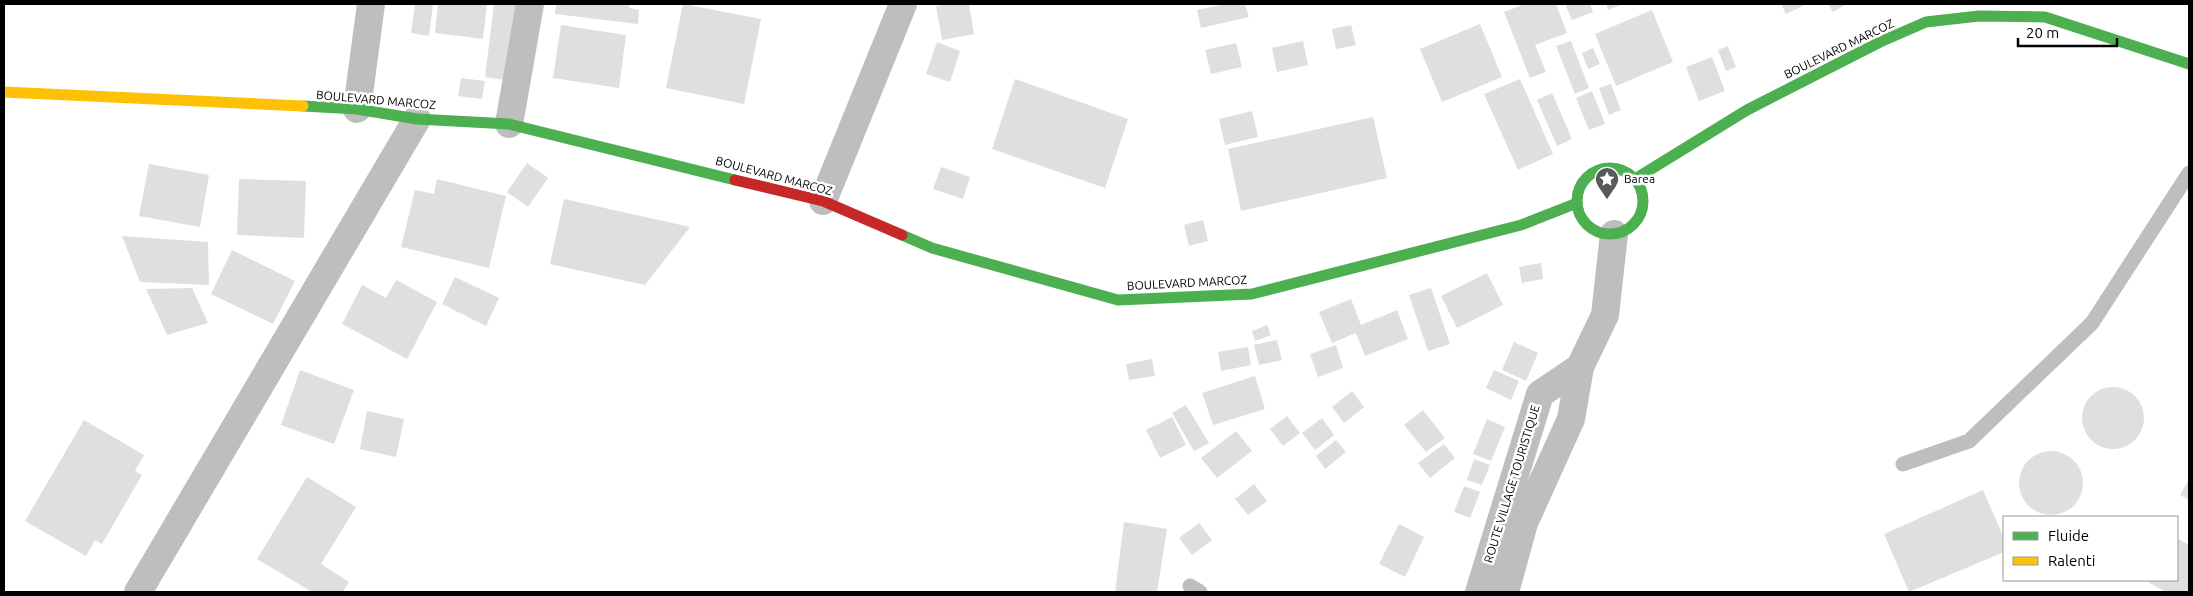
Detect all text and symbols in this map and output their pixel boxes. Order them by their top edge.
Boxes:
scale bar [2018,15,2117,47]
street label: BOULEVARD MARCOZ [1782,16,1896,81]
text: 20 m [2026,24,2059,41]
street label: BOULEVARD MARCOZ [315,88,437,111]
street label: BOULEVARD MARCOZ [714,154,834,197]
place icon: Barea [1594,166,1620,200]
place label: Barea [1624,172,1655,185]
street label: BOULEVARD MARCOZ [1127,273,1248,292]
street label: ROUTE VILLAGE TOURISTIQUE [1481,403,1542,564]
legend [2003,516,2178,581]
text: Fluide [2048,527,2089,544]
text: Ralenti [2048,552,2095,569]

